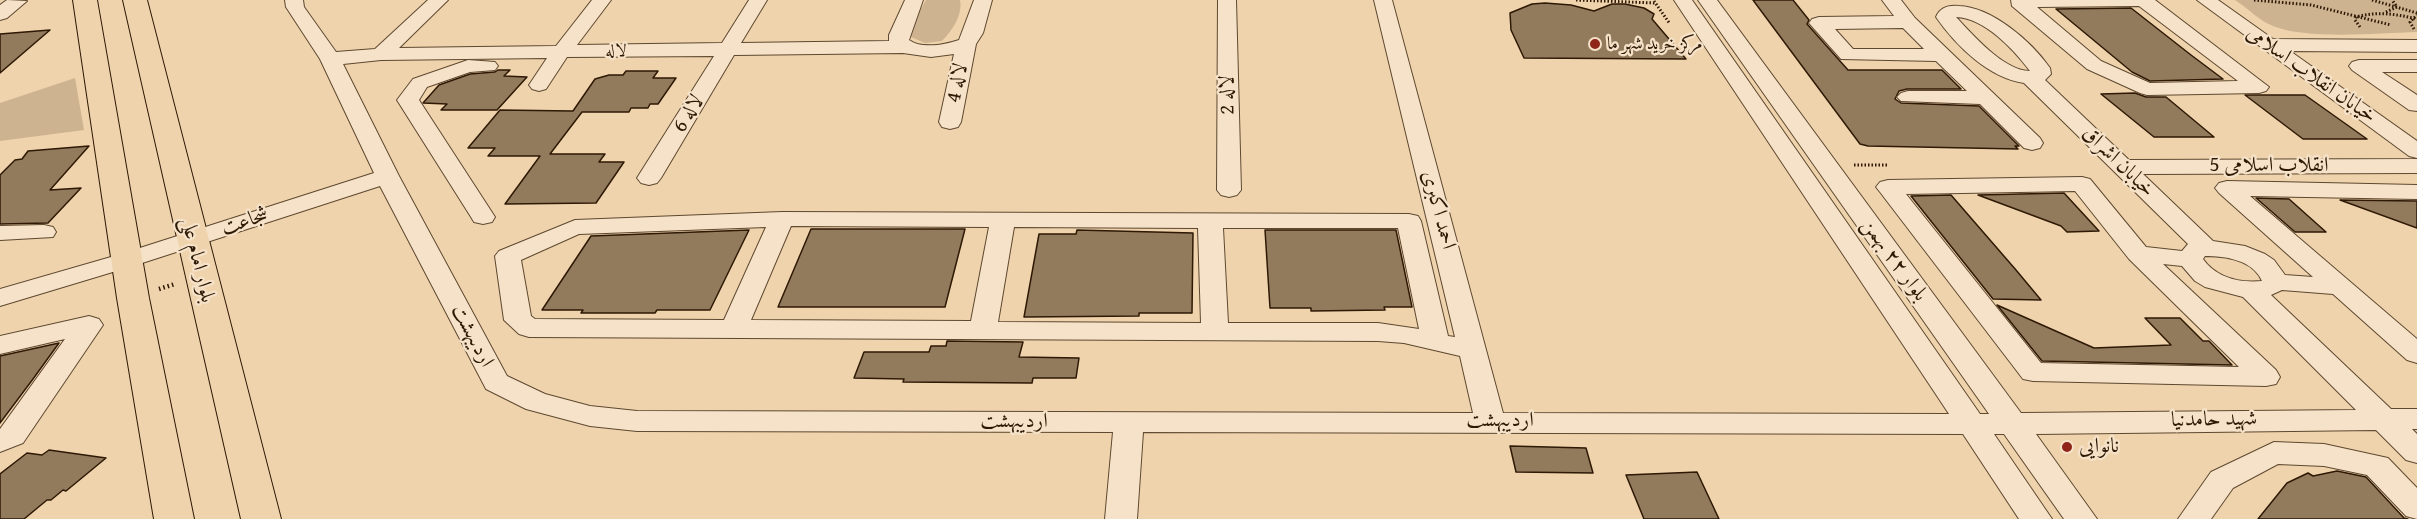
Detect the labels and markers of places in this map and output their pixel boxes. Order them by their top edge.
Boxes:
place label: مرکز خرید شهر ما [1607,33,1703,55]
marker: مرکز خرید شهر ما [1588,37,1602,51]
place label: نانوایی [2079,434,2119,460]
marker: نانوایی [2060,440,2074,454]

